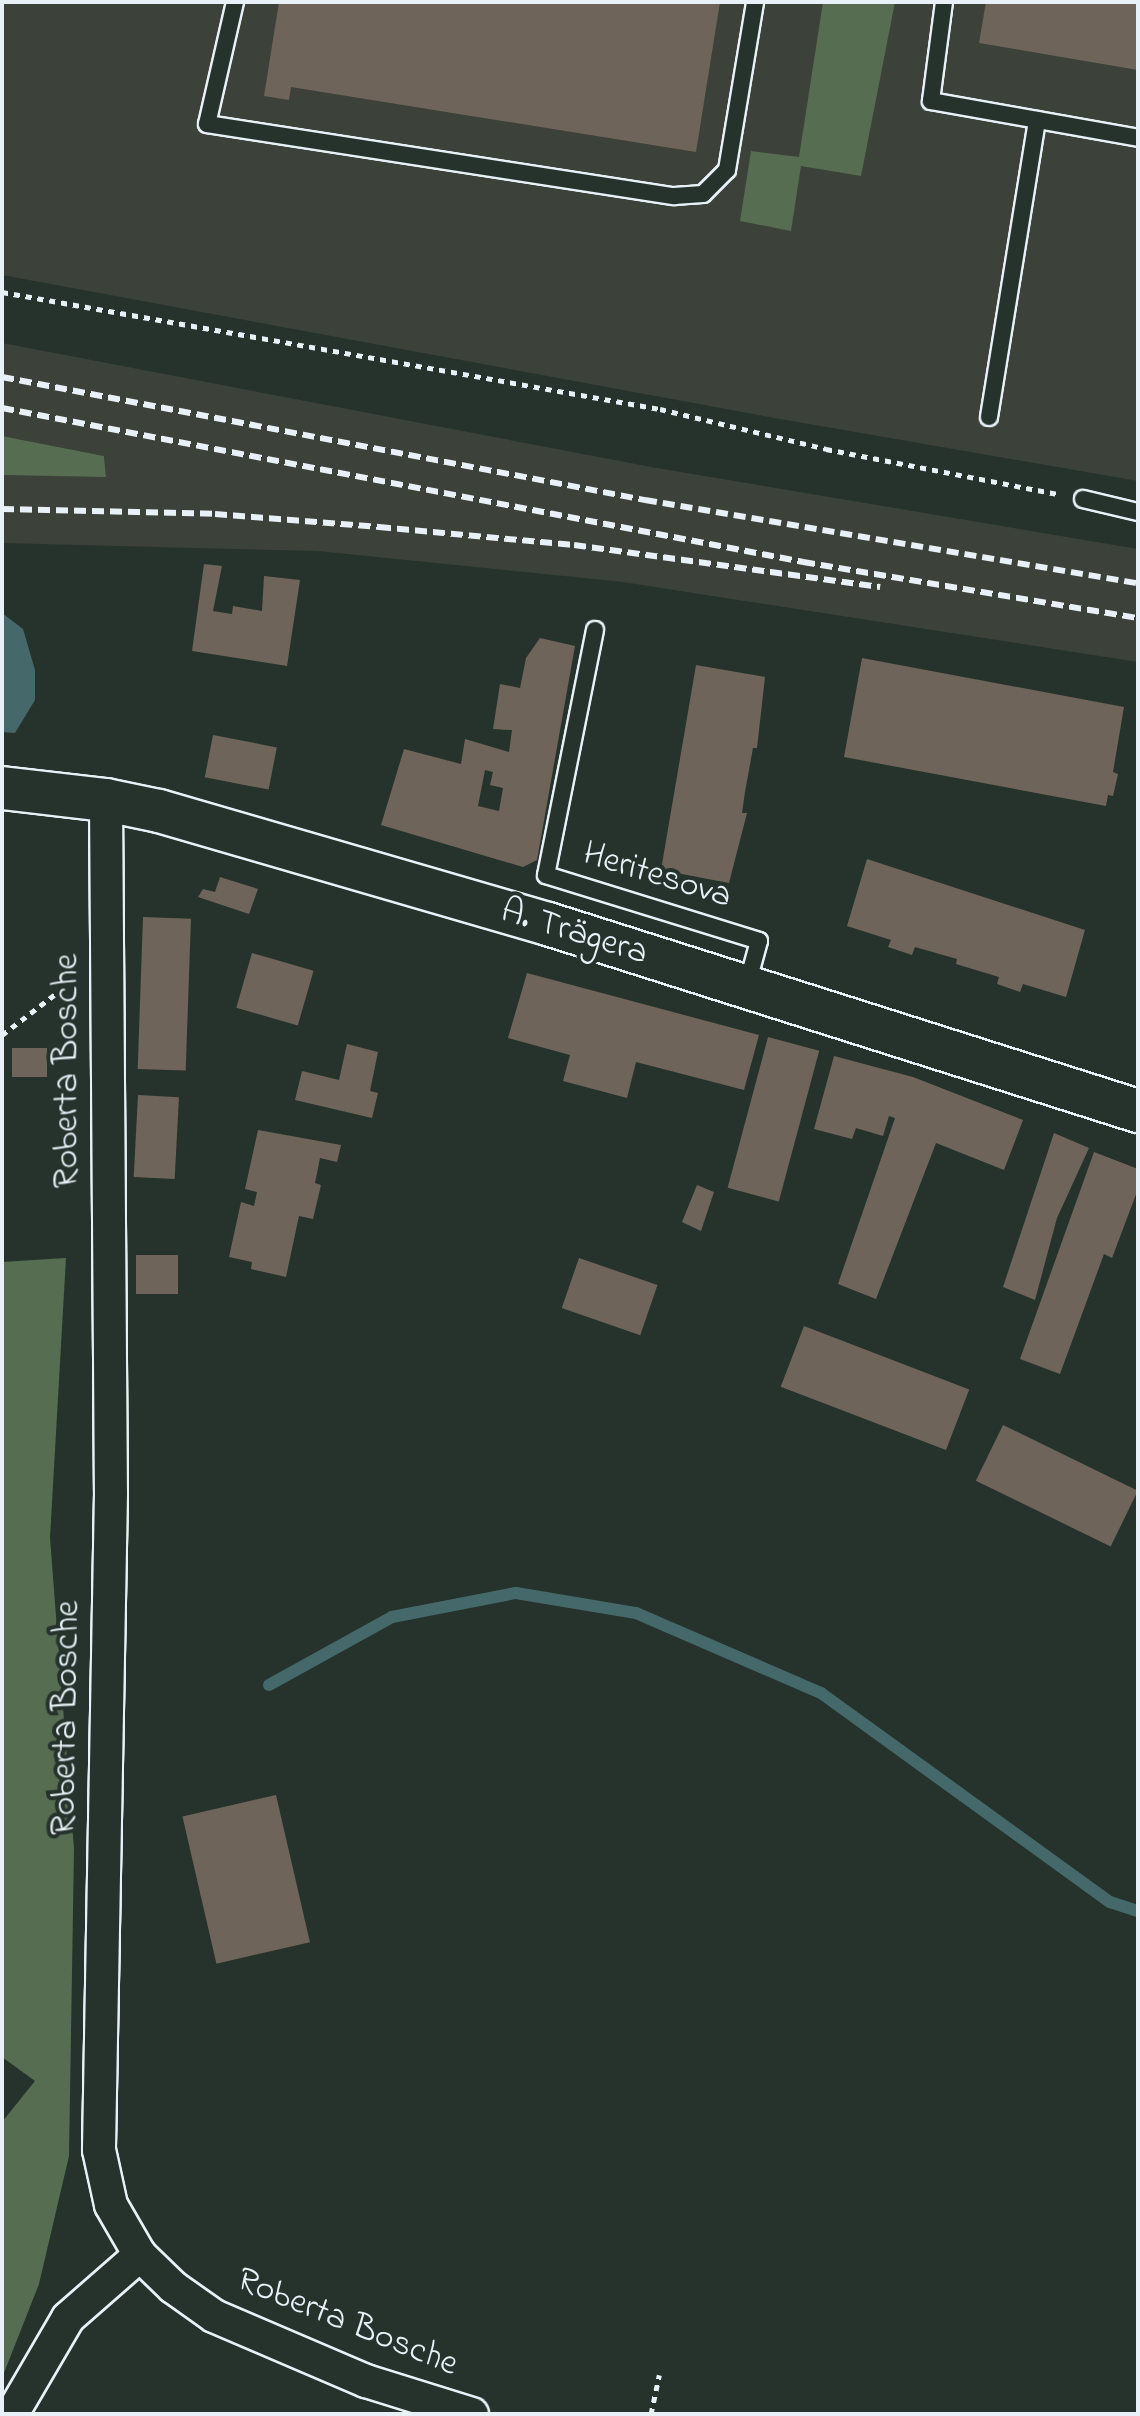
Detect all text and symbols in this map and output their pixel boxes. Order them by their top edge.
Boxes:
street label: Heritesova [577,833,737,919]
street label: A. Trägera [495,890,653,976]
street label: Roberta Bosche [46,954,90,1188]
street label: Roberta Bosche [43,1600,91,1836]
street label: Roberta Bosche [230,2259,464,2387]

